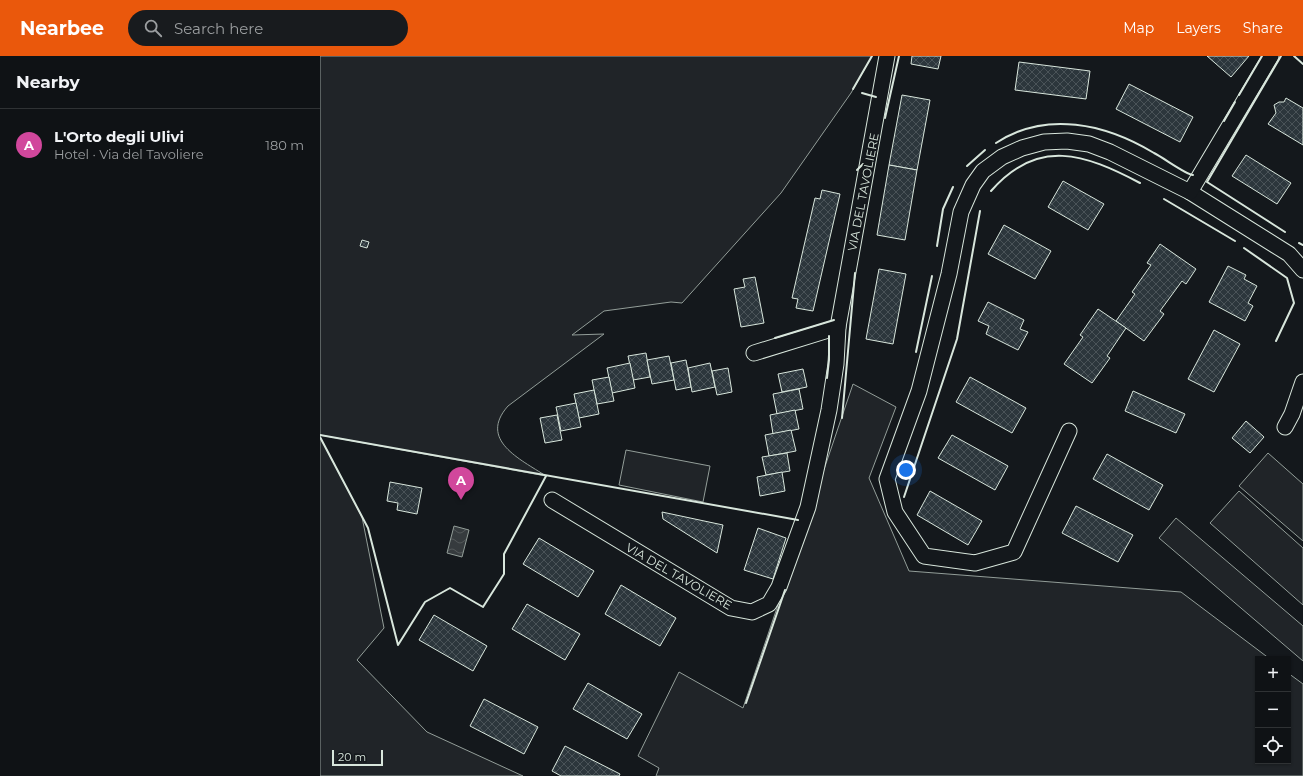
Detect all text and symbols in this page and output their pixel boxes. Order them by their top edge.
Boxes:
search box [128,10,408,46]
text: Nearbee [20,17,104,40]
icon: search [142,17,164,39]
text: Search here [174,19,263,38]
text: Map [1123,19,1154,37]
text: Layers [1176,19,1221,37]
text: Share [1243,19,1283,37]
text: Nearby [16,72,80,92]
text: L'Orto degli Ulivi [54,127,184,146]
street label: VIA DEL TAVOLIERE [844,132,882,252]
text: A [24,137,34,153]
text: 180 m [265,137,304,153]
text: Hotel · Via del Tavoliere [54,146,204,162]
your location [896,460,916,480]
pin: A [448,467,474,500]
street label: VIA DEL TAVOLIERE [623,540,735,612]
map controls [1255,656,1291,764]
button: + [1255,656,1291,692]
button: − [1255,692,1291,728]
button: locate [1255,728,1291,764]
scale bar [332,748,383,767]
text: 20 m [338,750,366,764]

